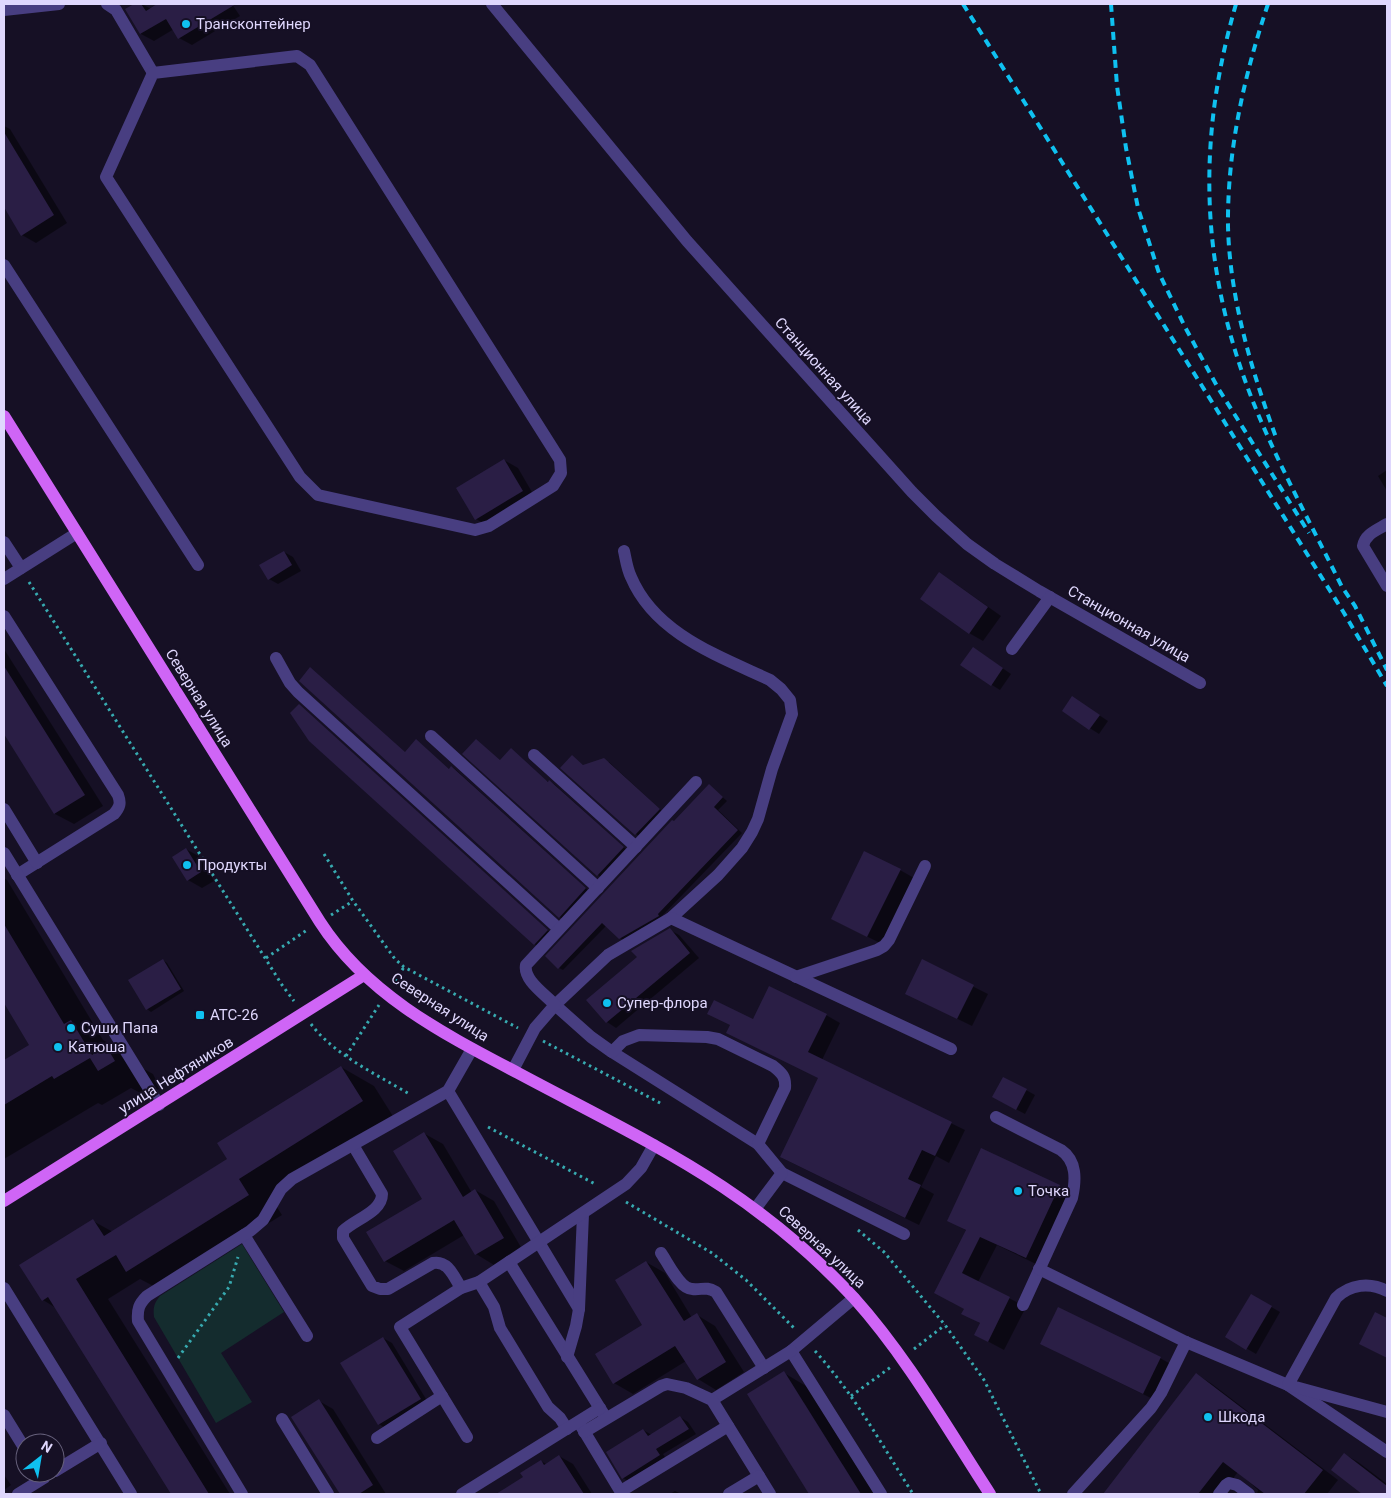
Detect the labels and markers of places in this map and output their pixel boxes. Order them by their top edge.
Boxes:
place label: Трансконтейнер [196,15,311,33]
marker: Трансконтейнер [180,18,192,30]
place label: Продукты [197,856,267,874]
marker: Продукты [181,859,193,871]
place label: Супер-флора [617,994,708,1012]
marker: Супер-флора [601,997,613,1009]
place label: АТС-26 [210,1006,258,1024]
marker: АТС-26 [194,1009,206,1021]
place label: Суши Папа [81,1019,158,1037]
marker: Суши Папа [65,1022,77,1034]
place label: Катюша [68,1038,125,1056]
marker: Катюша [52,1041,64,1053]
place label: Точка [1028,1182,1069,1200]
marker: Точка [1012,1185,1024,1197]
place label: Шкода [1218,1408,1265,1426]
marker: Шкода [1202,1411,1214,1423]

